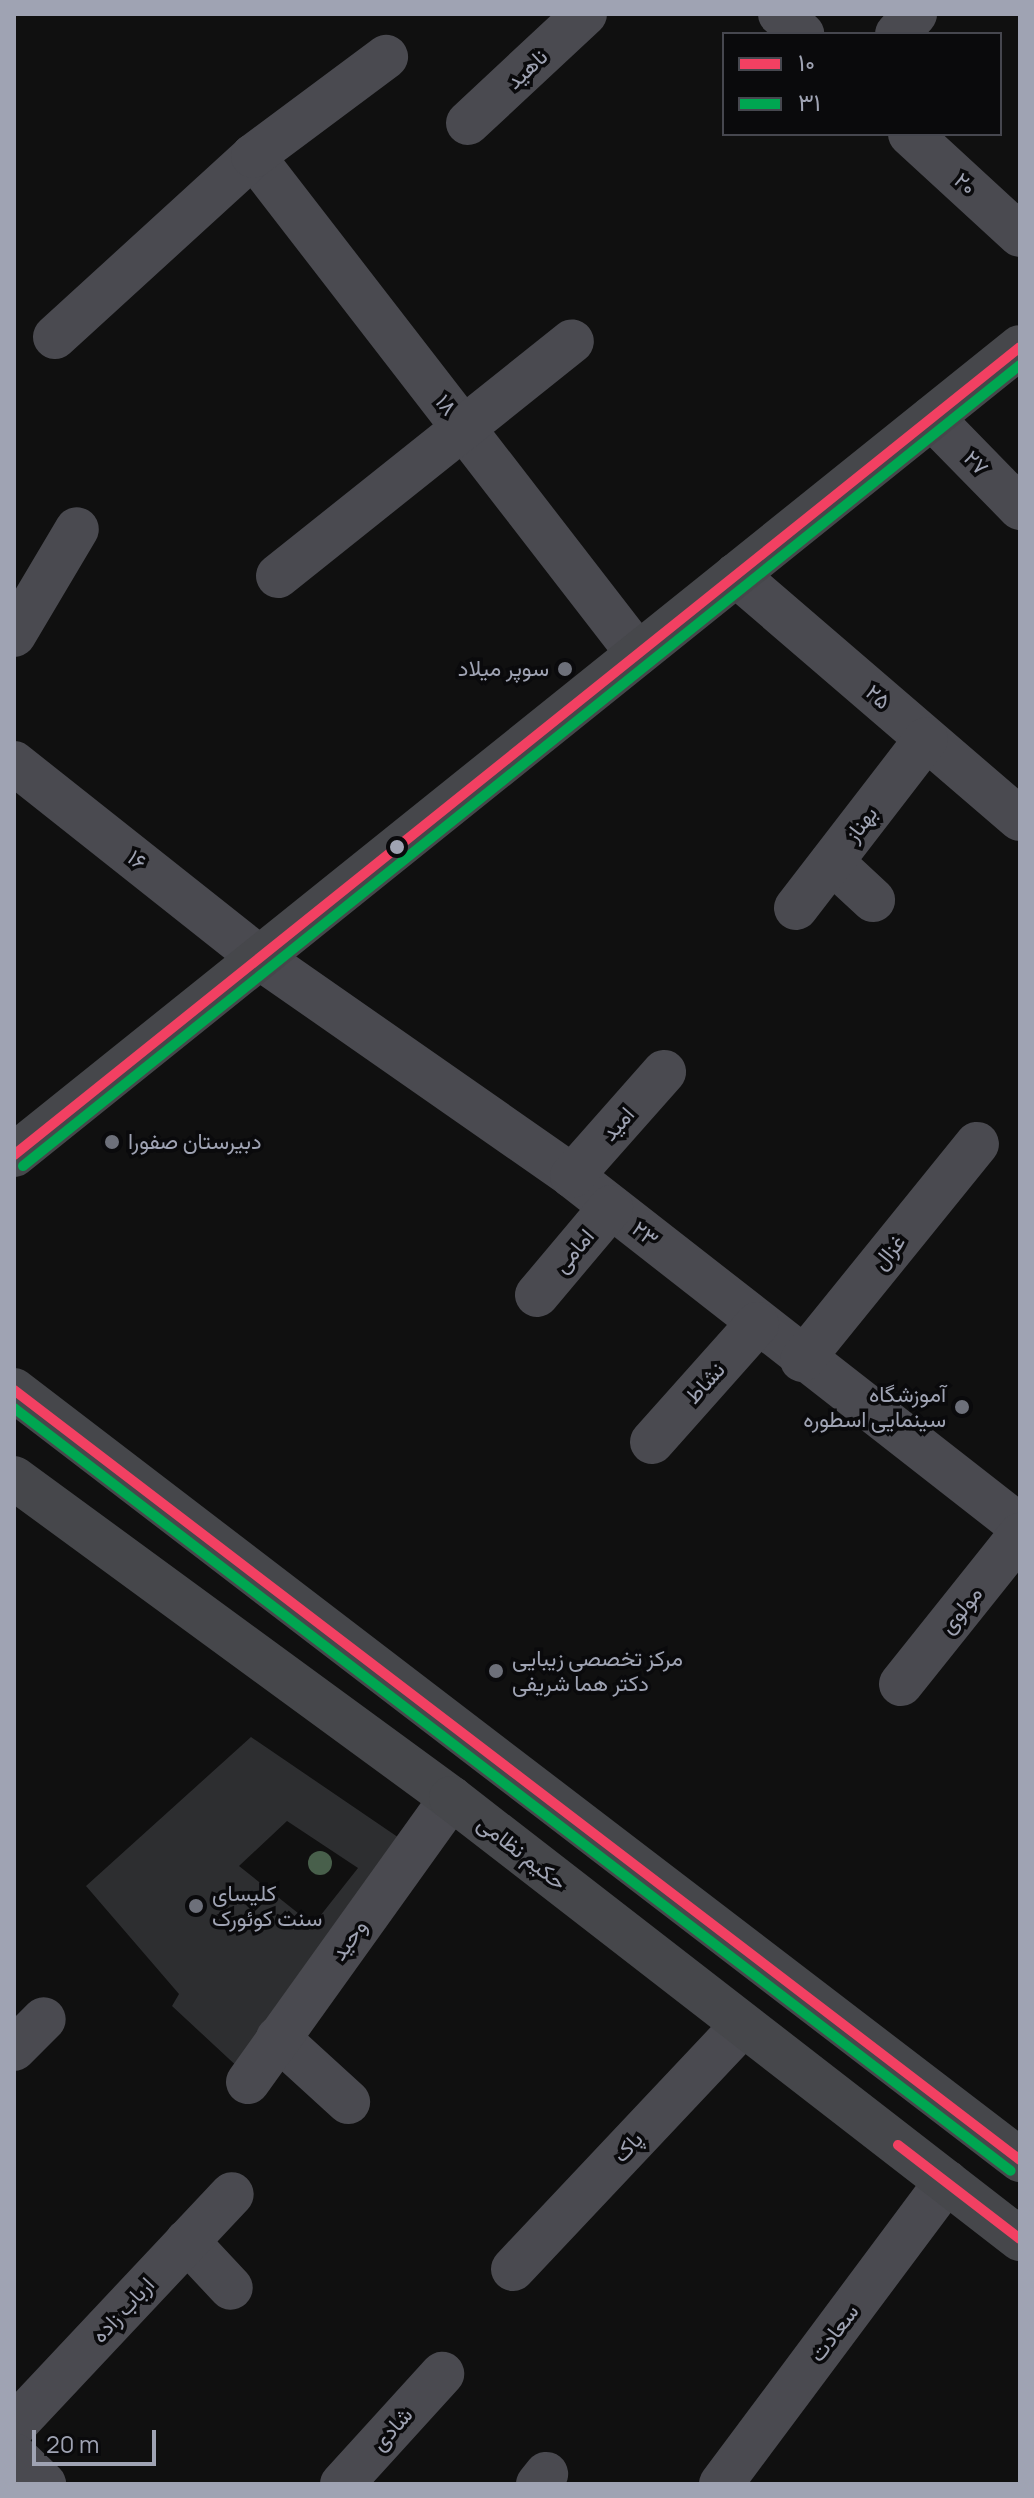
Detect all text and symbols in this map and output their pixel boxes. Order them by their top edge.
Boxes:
legend [722,32,1002,136]
street label: ناهید [501,43,553,95]
text: ۱۰ [798,45,815,78]
text: ۳۱ [798,85,821,118]
street label: ۲۰ [948,167,982,201]
street label: ۱۸ [430,389,462,421]
street label: ۲۷ [958,445,994,481]
place label: سوپر میلاد [458,656,549,682]
marker: سوپر میلاد [556,660,574,678]
street label: ۲۵ [860,679,896,715]
street label: بهناز [839,801,883,847]
unlabelled marker [389,839,405,855]
street label: ۱۶ [122,844,152,876]
street label: امید [596,1102,640,1146]
place label: دبیرستان صفورا [128,1129,262,1155]
marker: دبیرستان صفورا [103,1133,121,1151]
street label: ۲۳ [627,1216,663,1252]
street label: امامی [548,1224,600,1278]
street label: غزال [867,1229,911,1275]
street label: نشاط [680,1357,730,1409]
place label: آموزشگاه سینمایی اسطوره [803,1381,946,1432]
marker: آموزشگاه سینمایی اسطوره [953,1398,971,1416]
street label: مولوی [934,1581,988,1639]
place label: مرکز تخصصی زیبایی دکتر هما شریفی [512,1645,683,1696]
marker: مرکز تخصصی زیبایی دکتر هما شریفی [487,1662,505,1680]
street label: حکیم نظامی [472,1810,572,1896]
place label: کلیسای سنت کوئورک [212,1880,322,1932]
marker: کلیسای سنت کوئورک [187,1897,205,1915]
street label: وحید [325,1914,373,1966]
street label: پاک [607,2126,649,2168]
street label: ارباب زاده [86,2272,160,2348]
street label: سعادت [804,2299,864,2367]
street label: شادی [366,2402,418,2456]
scale bar [36,2414,160,2464]
text: 20 m [46,2427,99,2460]

